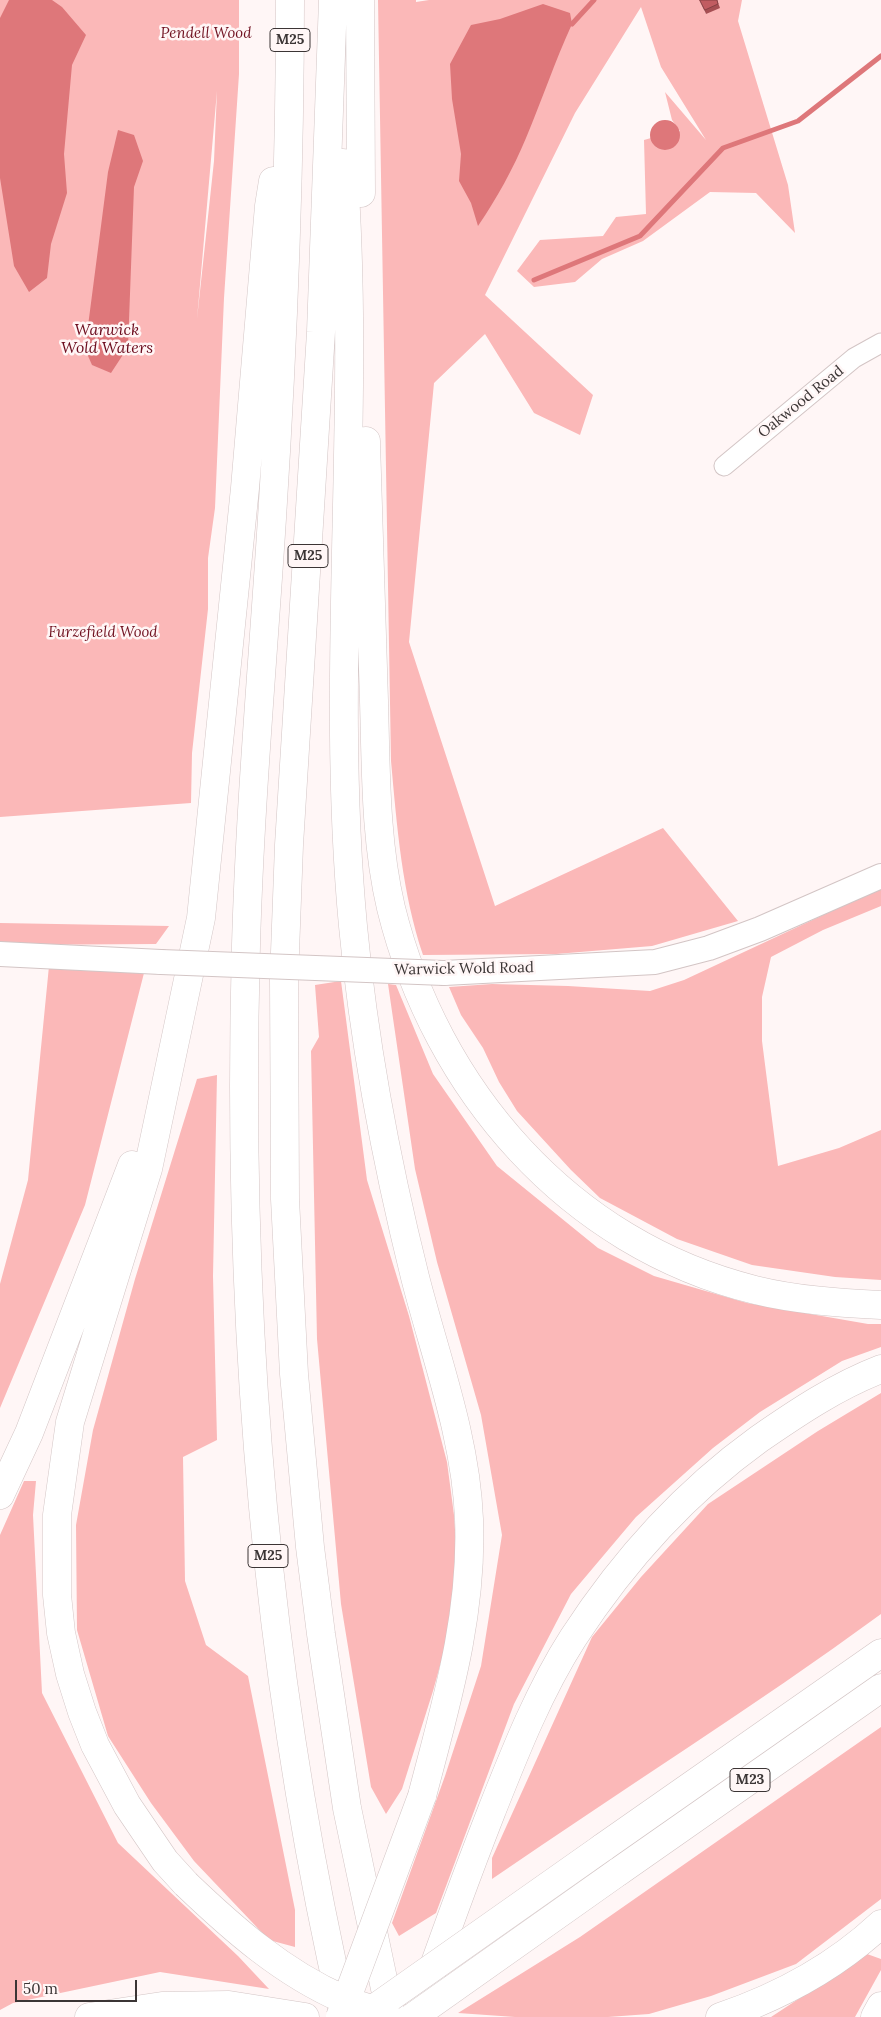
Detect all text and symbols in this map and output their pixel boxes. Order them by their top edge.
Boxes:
park label: Pendell Wood [161,25,251,43]
road number: M25 [270,28,310,52]
water label: Warwick Wold Waters [61,320,153,358]
street label: Oakwood Road [755,362,847,442]
road number: M25 [288,544,328,568]
park label: Furzefield Wood [48,624,158,642]
street label: Warwick Wold Road [394,959,534,979]
road number: M25 [248,1544,288,1568]
road number: M23 [730,1768,770,1792]
scale bar [18,1970,140,2002]
text: 50 m [23,1979,58,1998]

